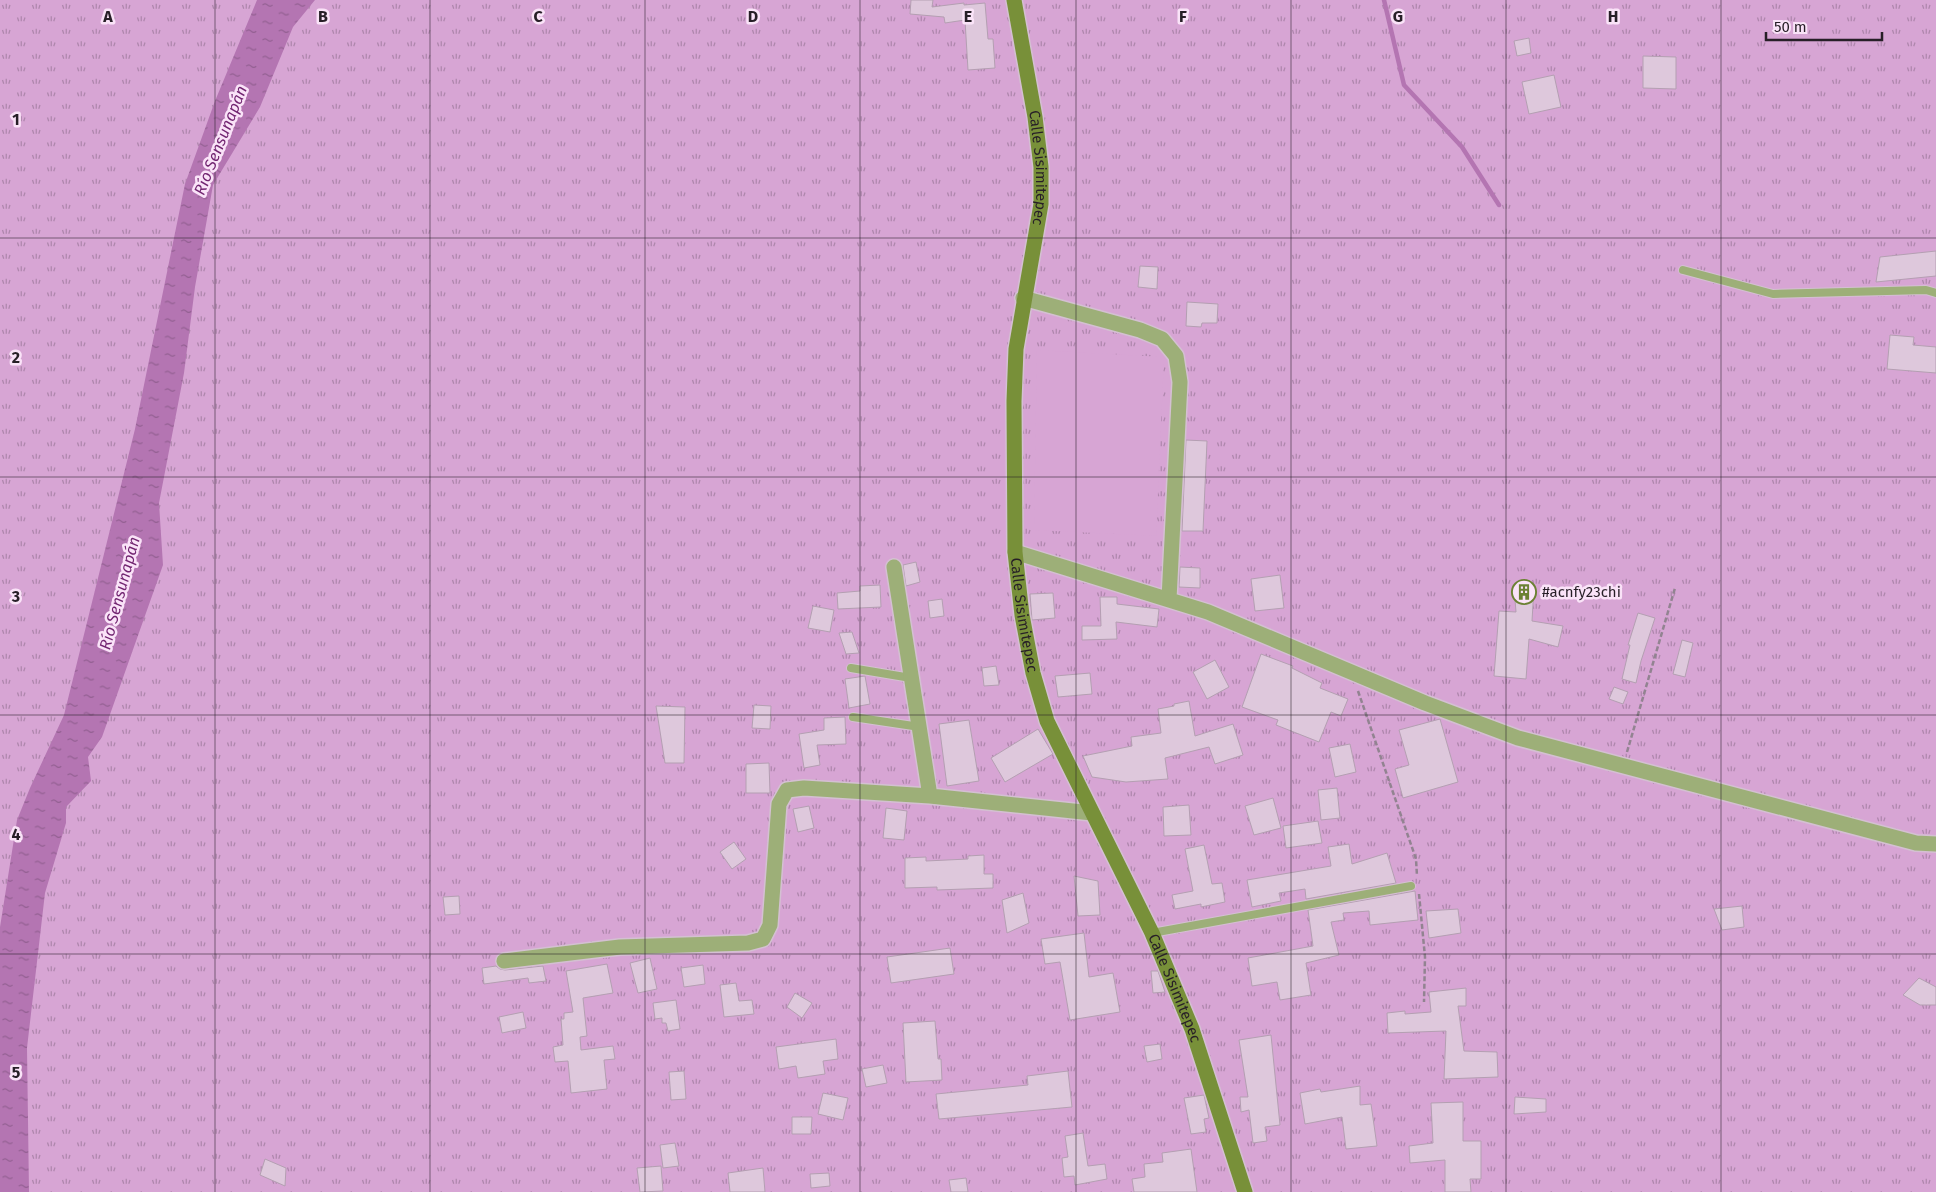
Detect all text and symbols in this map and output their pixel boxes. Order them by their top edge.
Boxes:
text: A [102,7,113,26]
text: B [318,7,328,26]
text: C [533,7,543,26]
text: D [748,7,758,26]
text: E [964,7,972,26]
text: F [1179,7,1187,26]
text: G [1393,7,1403,26]
text: H [1608,7,1618,26]
scale bar [1766,10,1882,42]
text: 50 m [1774,18,1807,36]
water label: Río Sensunapán [190,83,251,198]
street label: Calle Sisimitepec [1025,109,1050,227]
text: 1 [12,110,20,129]
text: 2 [12,348,20,367]
water label: Río Sensunapán [95,535,144,652]
street label: Calle Sisimitepec [1007,557,1042,674]
building icon: #acnfy23chi [1511,579,1537,605]
place label: #acnfy23chi [1542,583,1621,601]
text: 3 [11,587,20,606]
text: 4 [11,825,21,844]
street label: Calle Sisimitepec [1144,931,1205,1045]
text: 5 [12,1063,21,1082]

